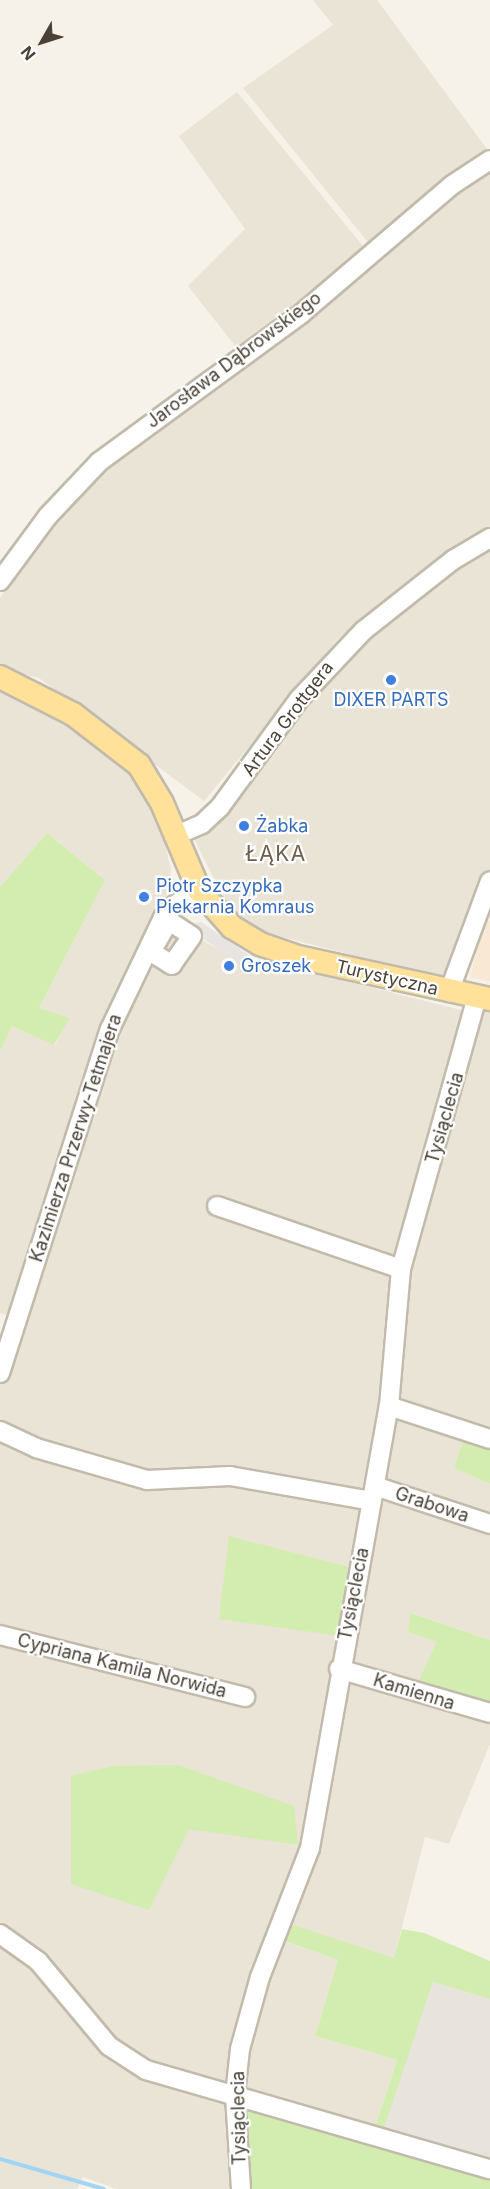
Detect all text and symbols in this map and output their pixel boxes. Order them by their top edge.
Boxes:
north arrow [12,12,72,72]
text: N [16,42,40,64]
street label: Jarosława Dąbrowskiego [142,287,326,433]
street label: Artura Grottgera [238,657,338,781]
marker: DIXER PARTS [384,673,398,687]
place label: DIXER PARTS [334,689,448,711]
place label: Żabka [256,815,308,837]
marker: Żabka [237,819,251,833]
district label: ŁĄKA [245,841,307,867]
place label: Piotr Szczypka Piekarnia Komraus [156,876,315,918]
marker: Piotr Szczypka Piekarnia Komraus [137,890,151,904]
place label: Groszek [241,955,311,977]
street label: Turystyczna [334,956,440,1000]
marker: Groszek [222,959,236,973]
street label: Kazimierza Przerwy-Tetmajera [26,1011,126,1265]
street label: Tysiąclecia [422,1070,468,1166]
street label: Grabowa [392,1483,472,1527]
street label: Tysiąclecia [334,1546,374,1642]
street label: Cypriana Kamila Norwida [15,1630,229,1702]
street label: Kamienna [371,1669,457,1715]
street label: Tysiąclecia [227,2071,251,2165]

